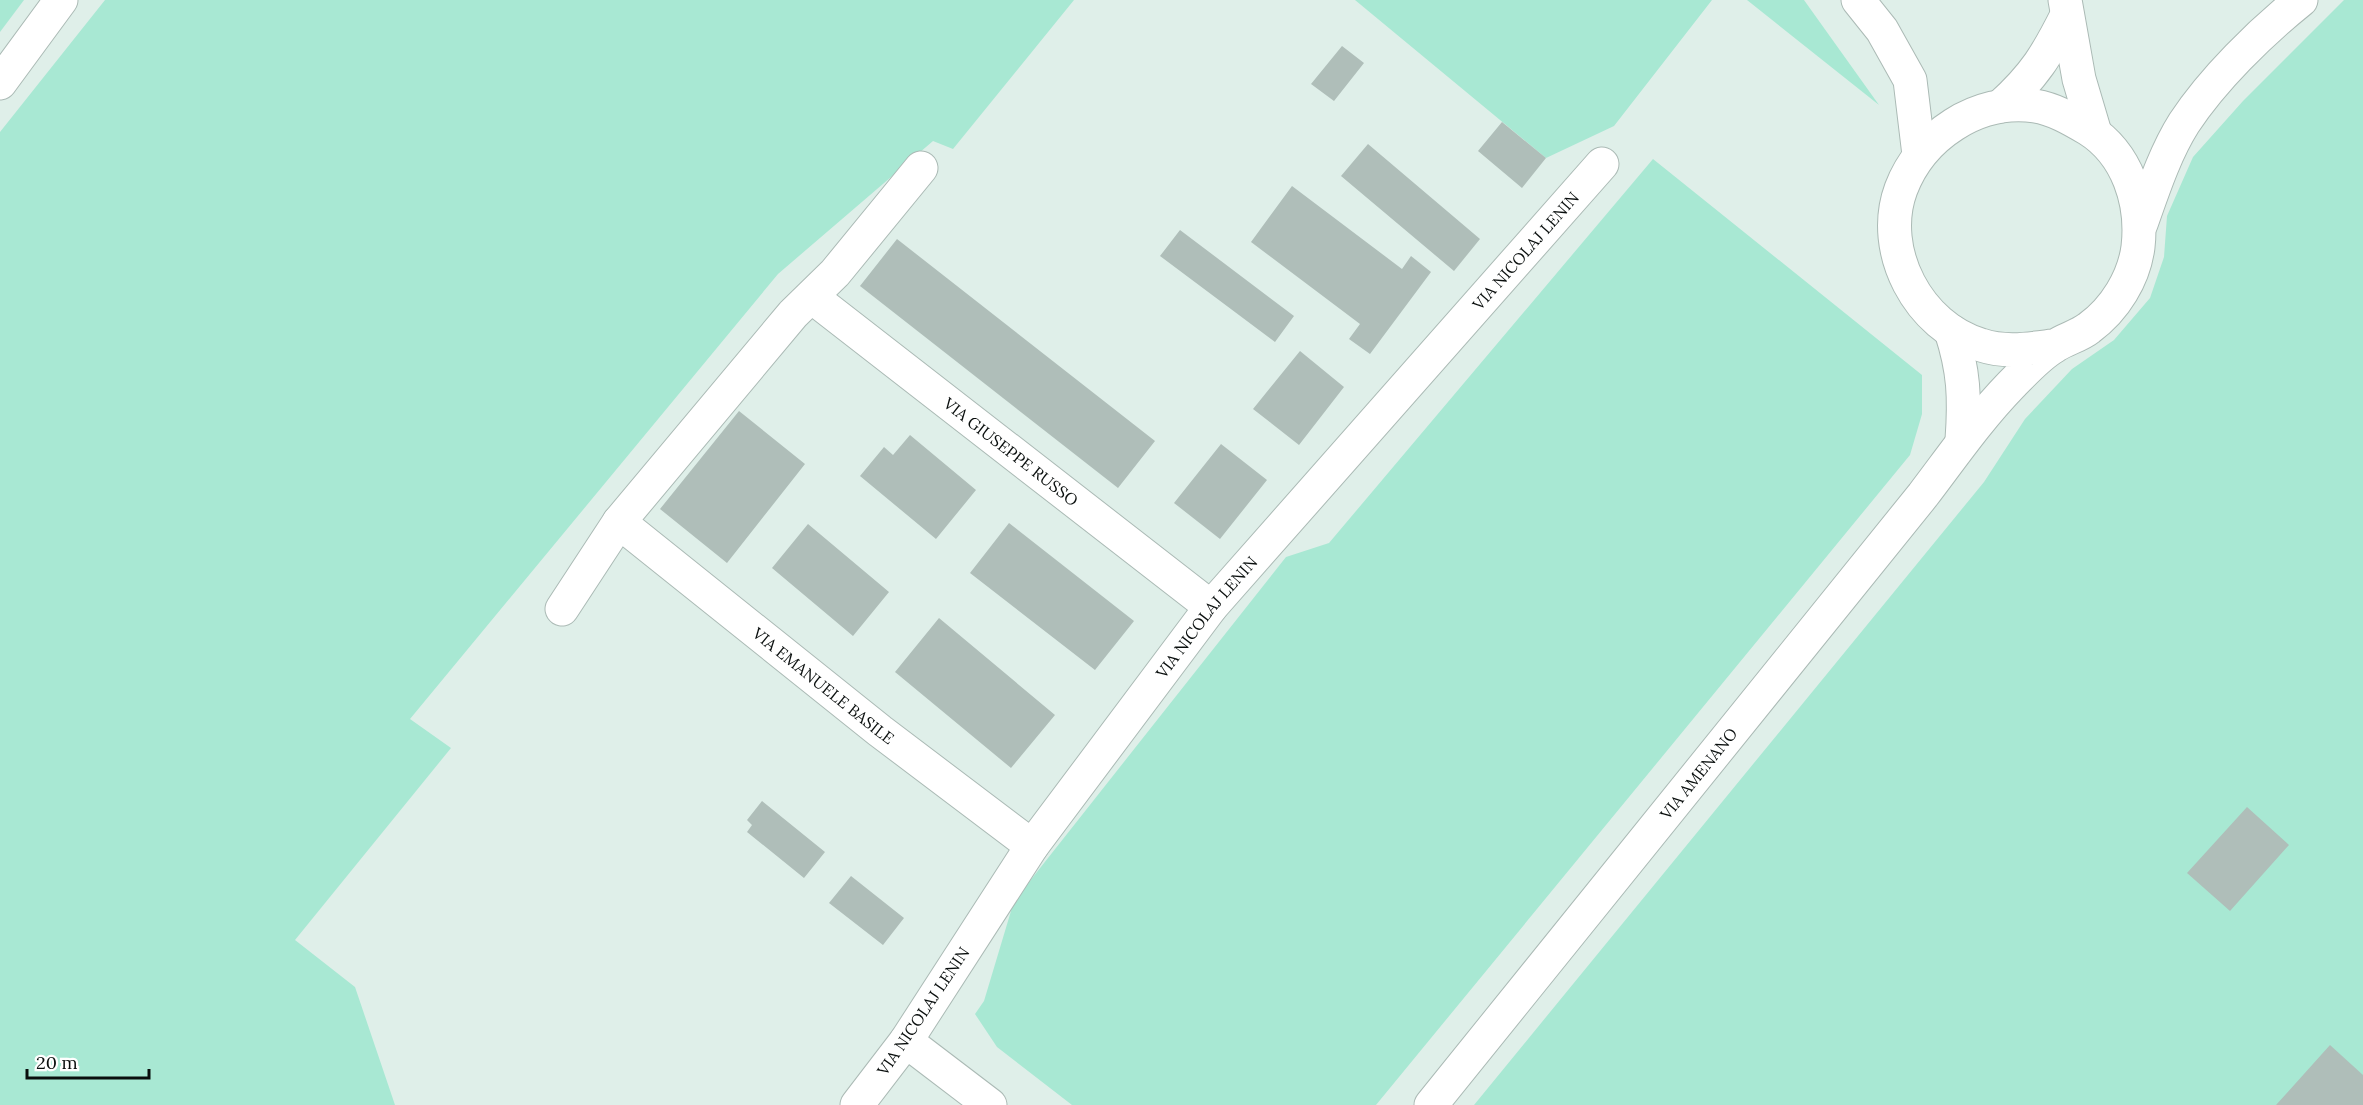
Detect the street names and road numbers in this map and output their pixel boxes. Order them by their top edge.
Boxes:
street label: VIA NICOLAJ LENIN [1467,188,1583,315]
street label: VIA GIUSEPPE RUSSO [939,392,1082,510]
street label: VIA NICOLAJ LENIN [1151,552,1261,683]
street label: VIA EMANUELE BASILE [748,622,898,748]
street label: VIA AMENANO [1655,724,1741,824]
street label: VIA NICOLAJ LENIN [872,943,973,1080]

